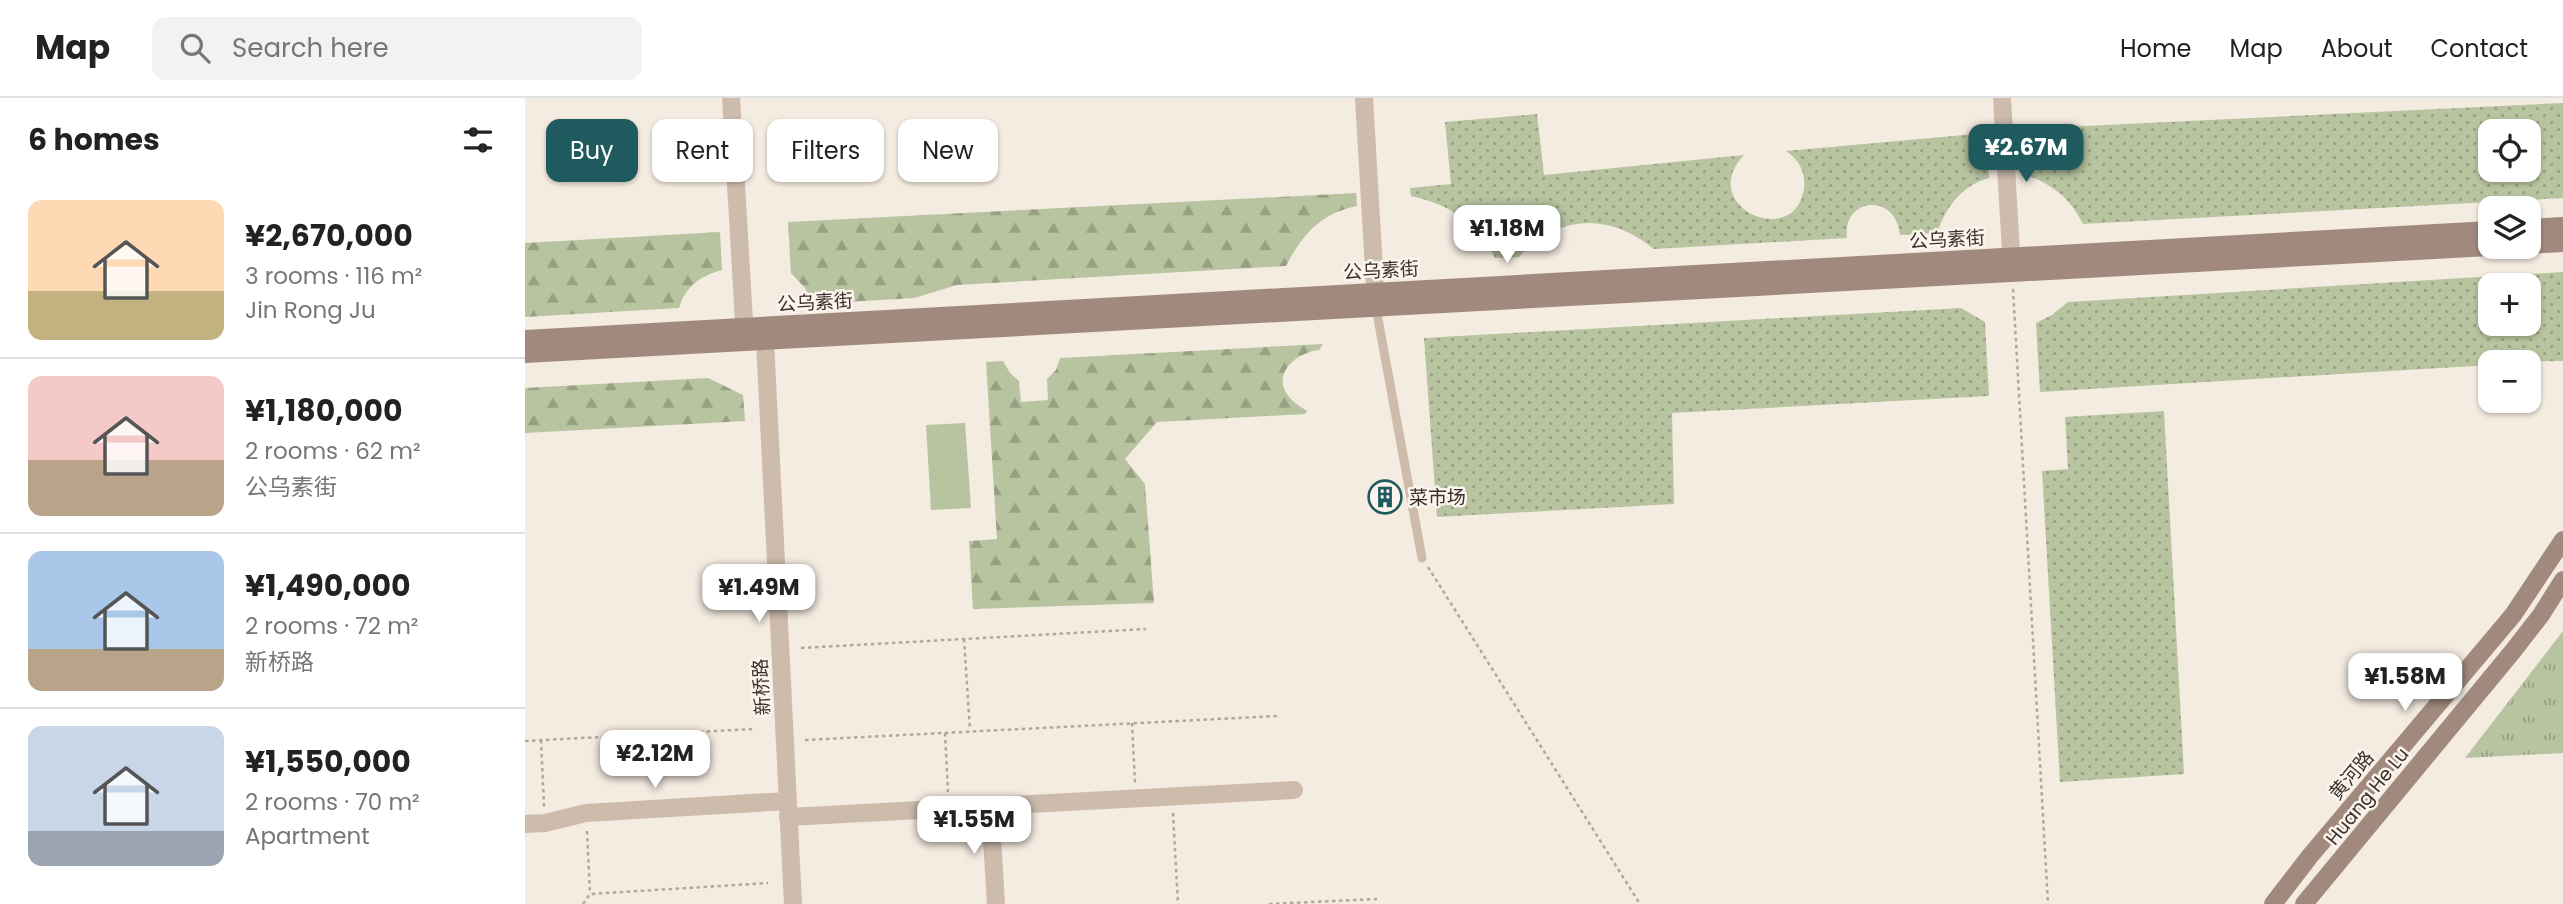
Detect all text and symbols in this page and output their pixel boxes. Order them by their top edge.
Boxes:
search box [152,17,642,80]
text: Map [35,24,110,71]
icon: search [176,29,214,67]
text: Search here [232,30,389,66]
text: Home [2120,32,2192,65]
text: Map [2230,32,2283,65]
text: About [2321,32,2392,65]
text: Contact [2430,32,2528,65]
text: 6 homes [28,118,160,161]
chip: Buy [546,119,638,182]
chip: Rent [652,119,753,182]
chip: Filters [767,119,884,182]
chip: New [898,119,998,182]
map controls [2478,119,2541,413]
button: locate [2478,119,2541,182]
icon: filters [459,121,497,159]
pin: ¥2.67M [1969,125,2083,184]
text: ¥2.67M [1984,131,2068,163]
button: layers [2478,196,2541,259]
pin: ¥1.18M [1450,206,1564,265]
text: ¥1.18M [1469,212,1545,244]
text: ¥2,670,000 [245,214,413,257]
street label: 公乌素街 [1908,224,1986,255]
icon: home [84,228,168,312]
street label: 公乌素街 [1342,255,1420,286]
text: 3 rooms · 116 m² [245,260,422,292]
button: + [2478,273,2541,336]
street label: 公乌素街 [776,287,854,318]
text: Jin Rong Ju [245,294,376,326]
button: − [2478,350,2541,413]
text: ¥1,180,000 [245,389,403,432]
icon: home [84,404,168,488]
text: 2 rooms · 62 m² [245,435,421,467]
text: 公乌素街 [245,471,337,503]
building icon: 菜市场 [1366,478,1404,516]
place label: 菜市场 [1409,484,1466,511]
text: ¥1,490,000 [245,564,411,607]
pin: ¥1.49M [702,564,816,624]
text: ¥1.49M [718,571,800,603]
icon: home [84,579,168,663]
text: 2 rooms · 72 m² [245,610,418,642]
text: 新桥路 [245,646,314,678]
pin: ¥1.58M [2348,654,2462,713]
street label: 新桥路 [747,658,776,716]
text: ¥1.58M [2364,660,2446,692]
pin: ¥2.12M [598,730,712,790]
text: ¥2.12M [616,737,694,769]
text: ¥1,550,000 [245,740,411,783]
street label: Huang He Lu [2320,742,2415,851]
street label: 黄河路 [2323,745,2380,806]
icon: home [84,754,168,838]
text: 2 rooms · 70 m² [245,786,420,818]
pin: ¥1.55M [917,796,1031,856]
text: ¥1.55M [933,803,1015,835]
text: Apartment [245,820,370,852]

